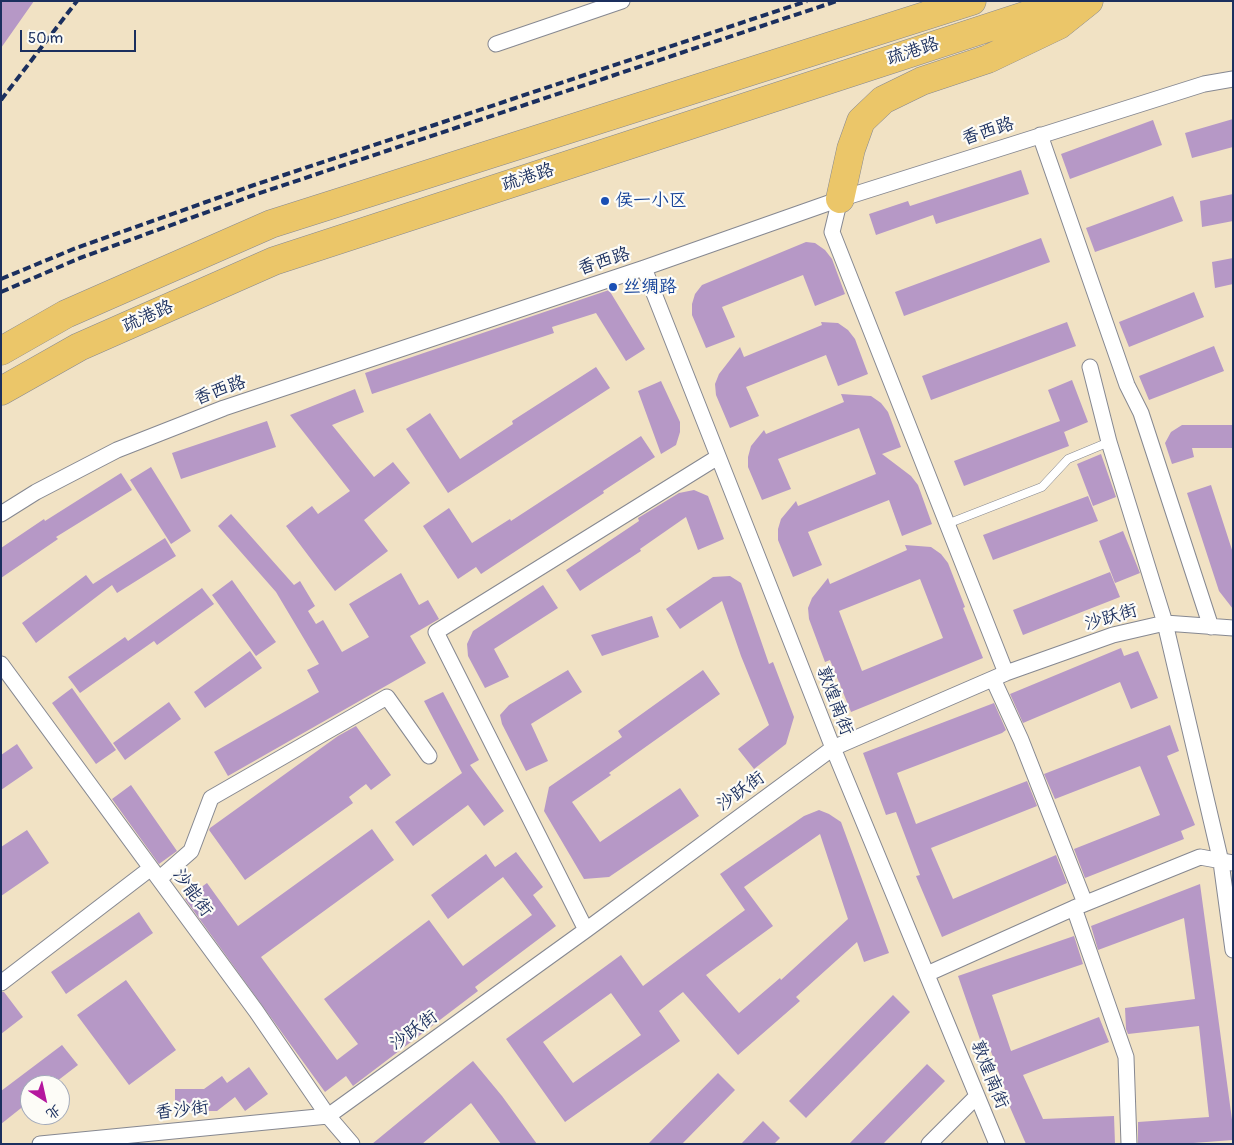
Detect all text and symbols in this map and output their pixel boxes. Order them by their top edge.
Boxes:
scale bar [22,20,139,52]
text: 50 m [28,29,63,48]
street label: 疏港路 [884,33,942,71]
street label: 香西路 [959,113,1017,151]
street label: 疏港路 [499,159,557,197]
place label: 侯一小区 [615,190,687,212]
marker: 侯一小区 [599,195,611,207]
street label: 香西路 [575,243,633,281]
place label: 丝绸路 [623,276,677,298]
marker: 丝绸路 [607,281,619,293]
street label: 疏港路 [119,296,177,338]
street label: 香西路 [191,372,249,410]
street label: 沙跃街 [1082,600,1140,636]
street label: 敦煌南街 [811,664,857,738]
street label: 沙跃街 [713,767,769,817]
street label: 沙能街 [167,865,217,921]
street label: 沙跃街 [386,1006,442,1056]
street label: 敦煌南街 [966,1038,1012,1112]
north arrow [20,1075,70,1125]
street label: 香沙街 [154,1097,210,1125]
text: 北 [43,1101,64,1123]

